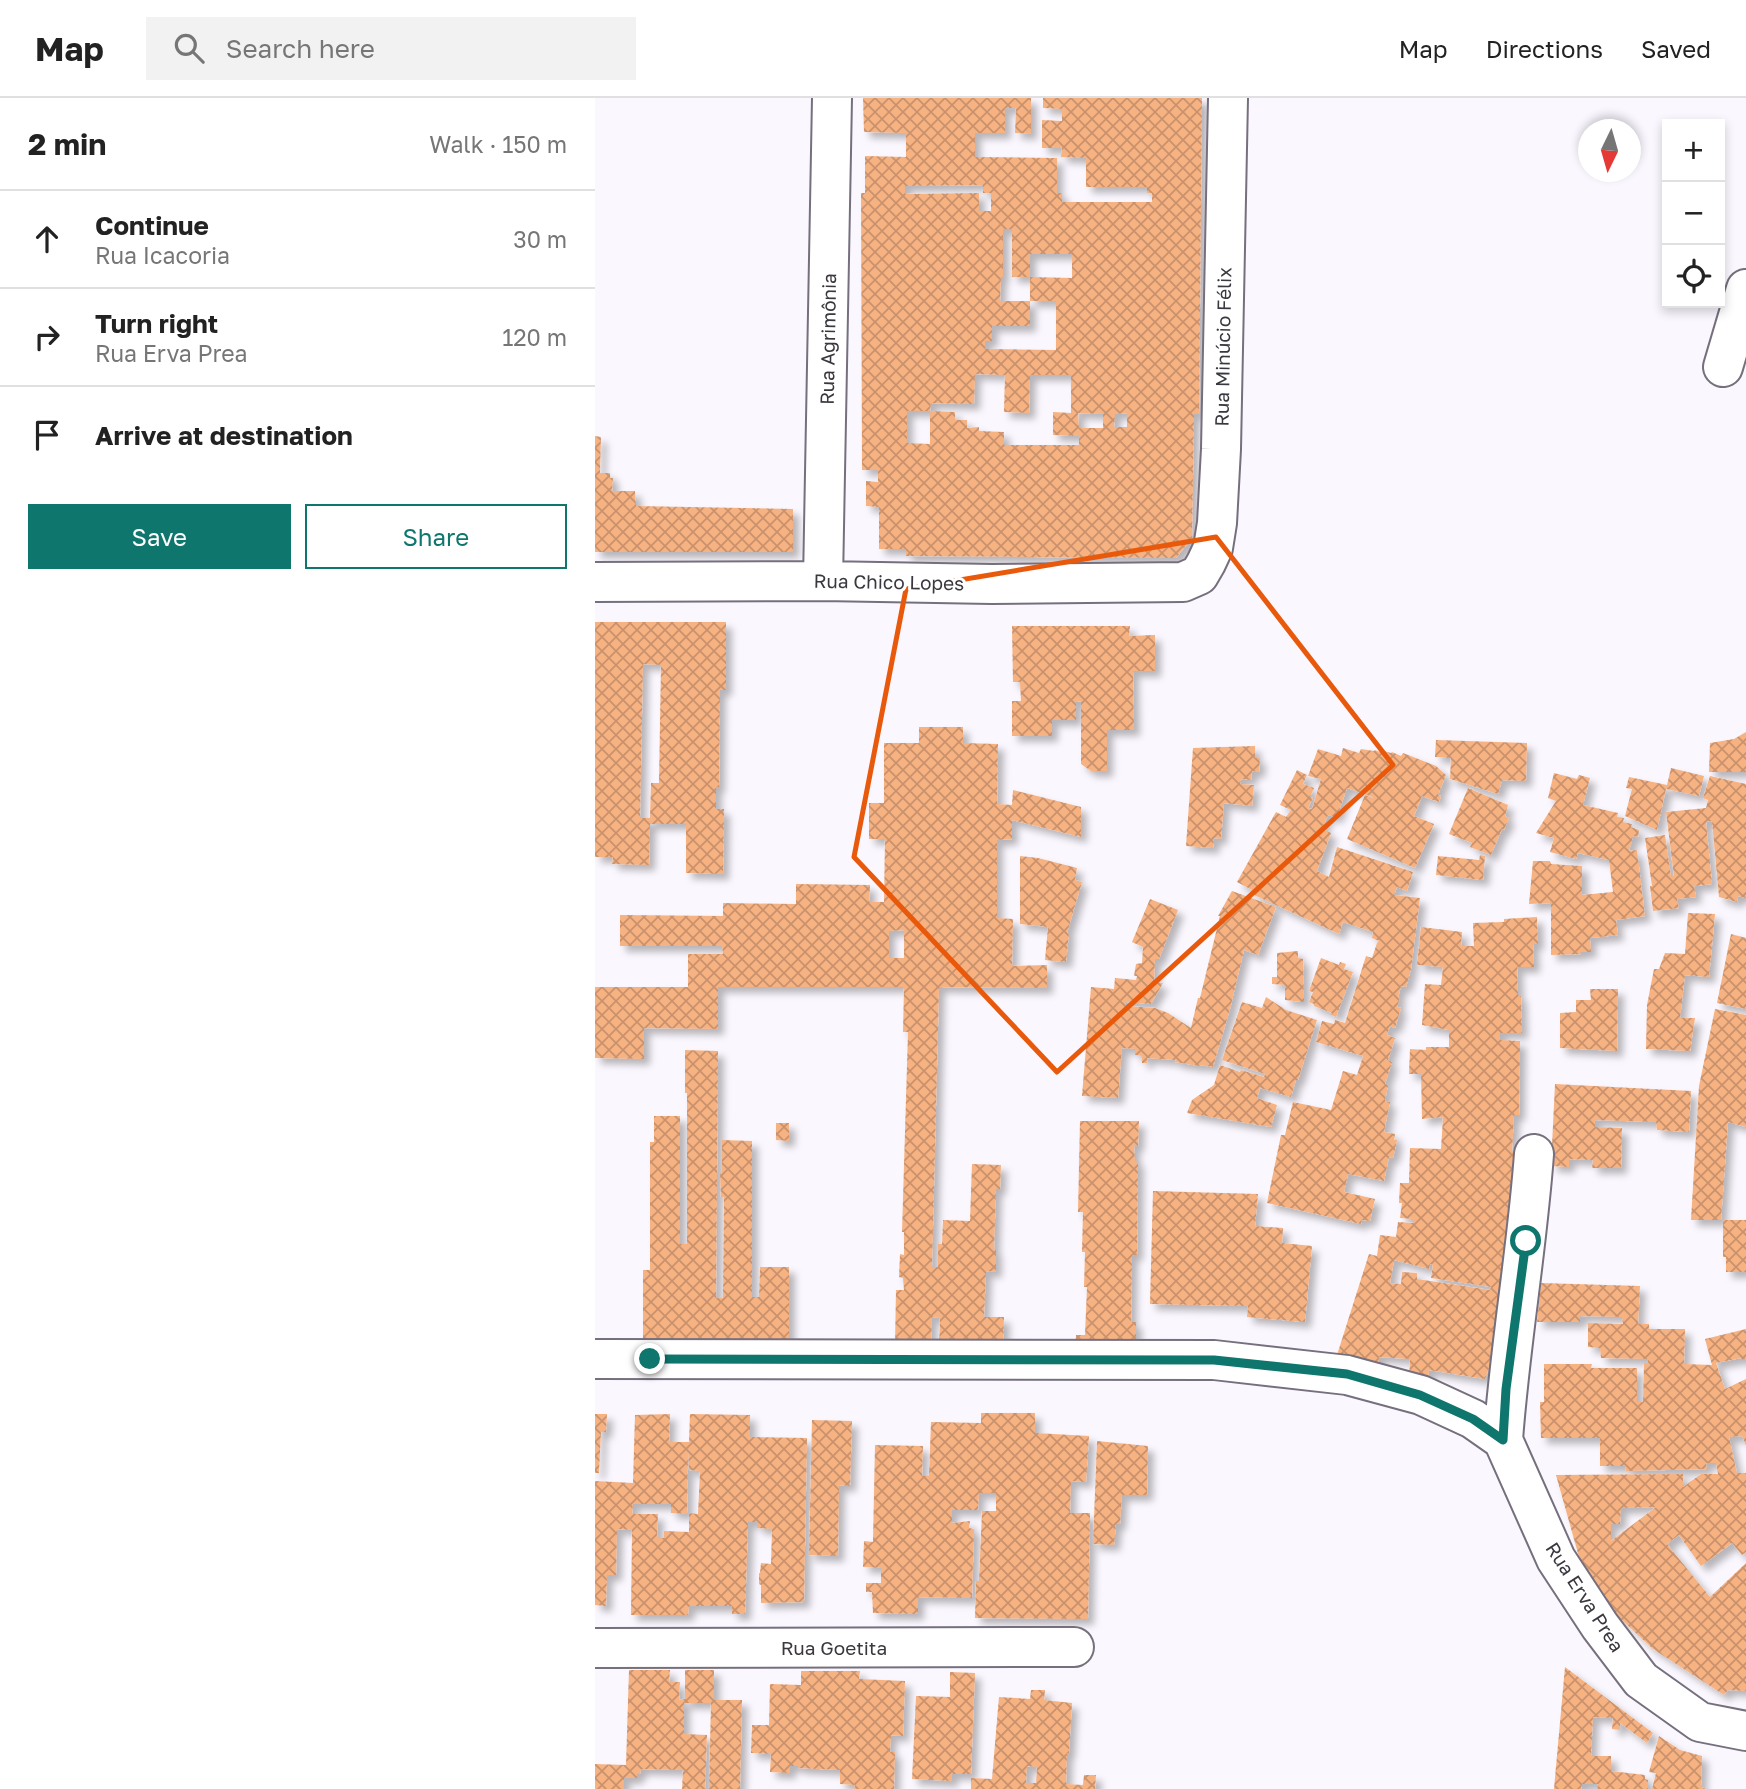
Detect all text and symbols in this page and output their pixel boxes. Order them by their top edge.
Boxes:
search box [146,17,636,80]
text: Map [35,29,104,68]
icon: search [170,29,208,67]
text: Search here [226,33,375,64]
text: Map [1399,34,1448,63]
text: Directions [1486,34,1603,63]
text: Saved [1641,34,1711,63]
north arrow [1578,119,1641,182]
map controls [1662,119,1725,308]
button: + [1662,119,1725,182]
text: 2 min [28,126,106,162]
text: Walk · 150 m [429,130,567,158]
button: − [1662,182,1725,245]
text: Continue [95,210,209,241]
icon: ahead [28,220,66,258]
text: 30 m [513,225,567,253]
text: Rua Icacoria [95,241,230,269]
button: locate [1662,245,1725,308]
street label: Rua Minúcio Félix [1210,267,1235,427]
street label: Rua Agrimônia [815,273,840,405]
text: Turn right [95,308,218,339]
icon: right [28,318,66,356]
text: 120 m [502,323,567,351]
text: Rua Erva Prea [95,339,248,367]
icon: arrive [28,416,66,454]
text: Arrive at destination [95,420,353,451]
button: Save [28,504,291,569]
button: Share [305,504,567,569]
street label: Rua Chico Lopes [814,569,964,594]
route start [1510,1225,1541,1256]
route end [634,1343,665,1374]
street label: Rua Erva Prea [1541,1538,1629,1656]
street label: Rua Goetita [781,1636,887,1659]

